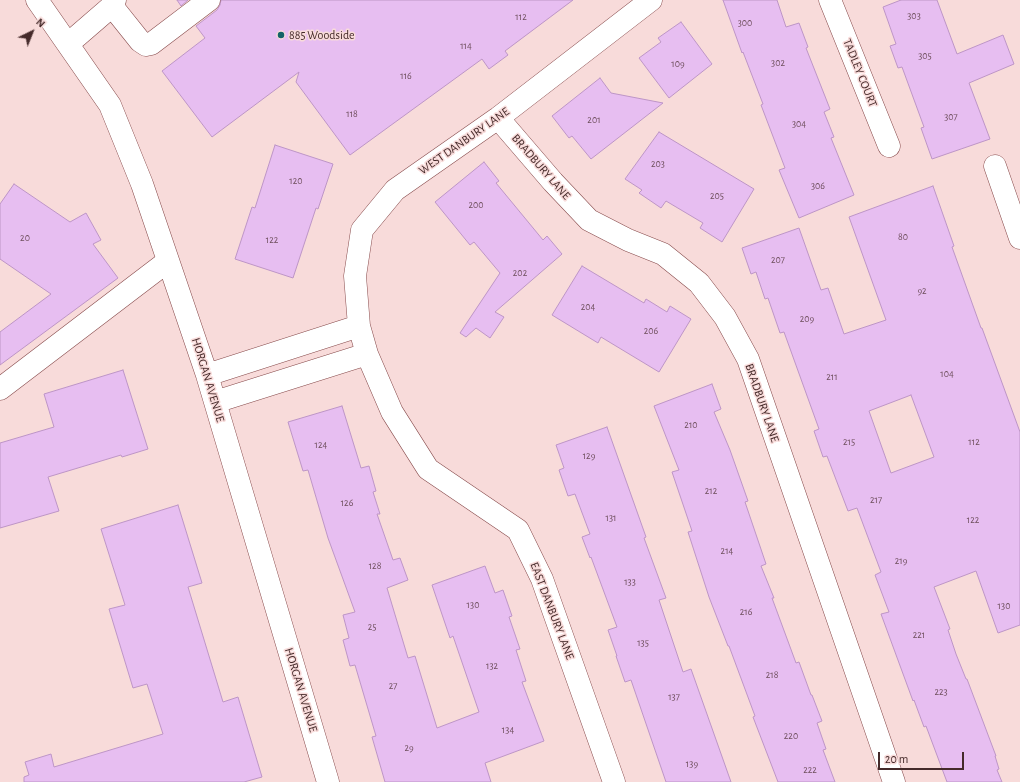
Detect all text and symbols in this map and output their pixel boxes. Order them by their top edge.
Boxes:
house number: 303 [907,10,921,22]
house number: 112 [515,11,527,23]
north arrow [12,12,52,52]
text: N [34,16,47,29]
house number: 300 [738,17,752,29]
place label: 885 Woodside [289,28,355,42]
marker: 885 Woodside [276,30,286,40]
street label: TADLEY COURT [840,37,880,109]
house number: 114 [460,40,472,52]
house number: 305 [918,50,932,62]
house number: 302 [771,57,785,69]
house number: 109 [671,58,685,70]
house number: 116 [400,70,412,82]
street label: WEST DANBURY LANE [416,104,512,178]
house number: 118 [346,108,358,120]
house number: 307 [944,111,958,123]
house number: 201 [587,114,601,126]
house number: 304 [792,118,806,130]
street label: BRADBURY LANE [509,131,573,203]
house number: 203 [651,158,665,170]
house number: 120 [289,175,303,187]
house number: 306 [811,180,825,192]
house number: 205 [710,190,724,202]
house number: 200 [468,199,484,211]
house number: 80 [898,231,908,243]
house number: 20 [20,232,30,244]
house number: 122 [266,234,278,246]
house number: 207 [771,254,785,266]
house number: 202 [513,267,527,279]
house number: 92 [917,285,927,297]
house number: 204 [581,301,595,313]
house number: 209 [800,313,814,325]
house number: 206 [644,325,658,337]
street label: HORGAN AVENUE [188,336,228,424]
street label: BRADBURY LANE [742,362,782,444]
house number: 104 [940,368,954,380]
house number: 211 [826,371,838,383]
house number: 210 [684,419,698,431]
house number: 215 [843,436,855,448]
house number: 112 [968,436,980,448]
house number: 124 [315,439,327,451]
house number: 129 [583,450,595,462]
house number: 212 [705,485,717,497]
house number: 217 [870,494,882,506]
house number: 126 [341,497,353,509]
house number: 131 [606,512,616,524]
house number: 122 [967,514,979,526]
house number: 214 [721,545,733,557]
house number: 219 [895,555,907,567]
house number: 128 [369,560,381,572]
street label: EAST DANBURY LANE [527,560,577,662]
house number: 133 [624,576,636,588]
house number: 130 [467,599,479,611]
house number: 130 [998,600,1010,612]
house number: 216 [740,606,752,618]
house number: 25 [368,621,376,633]
house number: 221 [913,629,925,641]
house number: 135 [637,637,649,649]
street label: HORGAN AVENUE [281,646,321,734]
house number: 132 [486,660,498,672]
house number: 218 [766,669,778,681]
house number: 27 [389,680,397,692]
house number: 223 [934,686,948,698]
house number: 137 [668,691,680,703]
house number: 134 [502,724,514,736]
house number: 220 [784,730,798,742]
house number: 29 [404,742,414,754]
scale bar [880,744,966,770]
text: 20 m [885,753,908,765]
house number: 139 [686,758,698,770]
house number: 222 [803,764,817,776]

